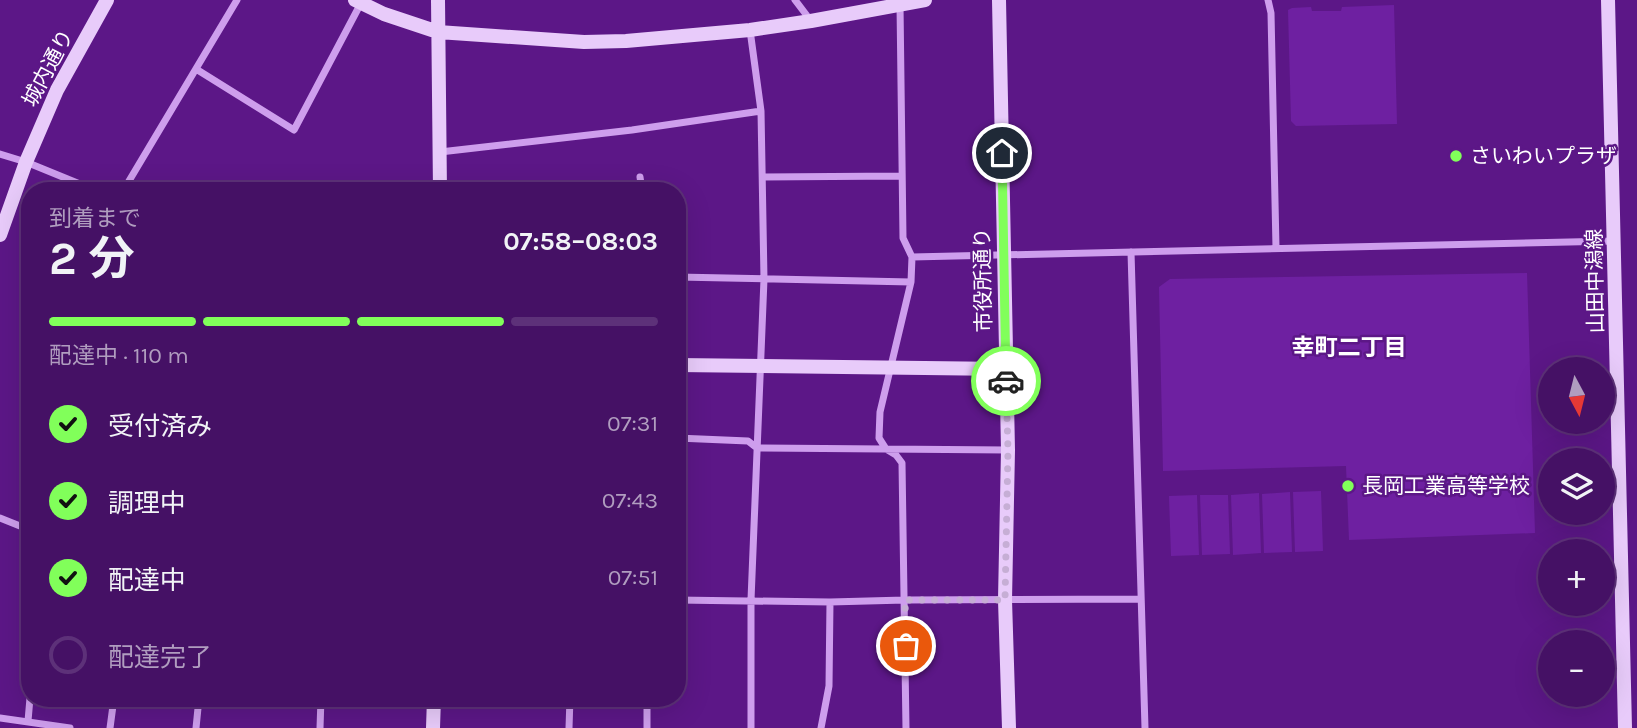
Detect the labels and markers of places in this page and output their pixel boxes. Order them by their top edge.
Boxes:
pin [972,123,1032,183]
place label: さいわいプラザ [1470,144,1617,168]
marker: さいわいプラザ [1448,148,1464,164]
place label: 長岡工業高等学校 [1362,474,1530,498]
marker: 長岡工業高等学校 [1340,478,1356,494]
pin [876,616,936,676]

